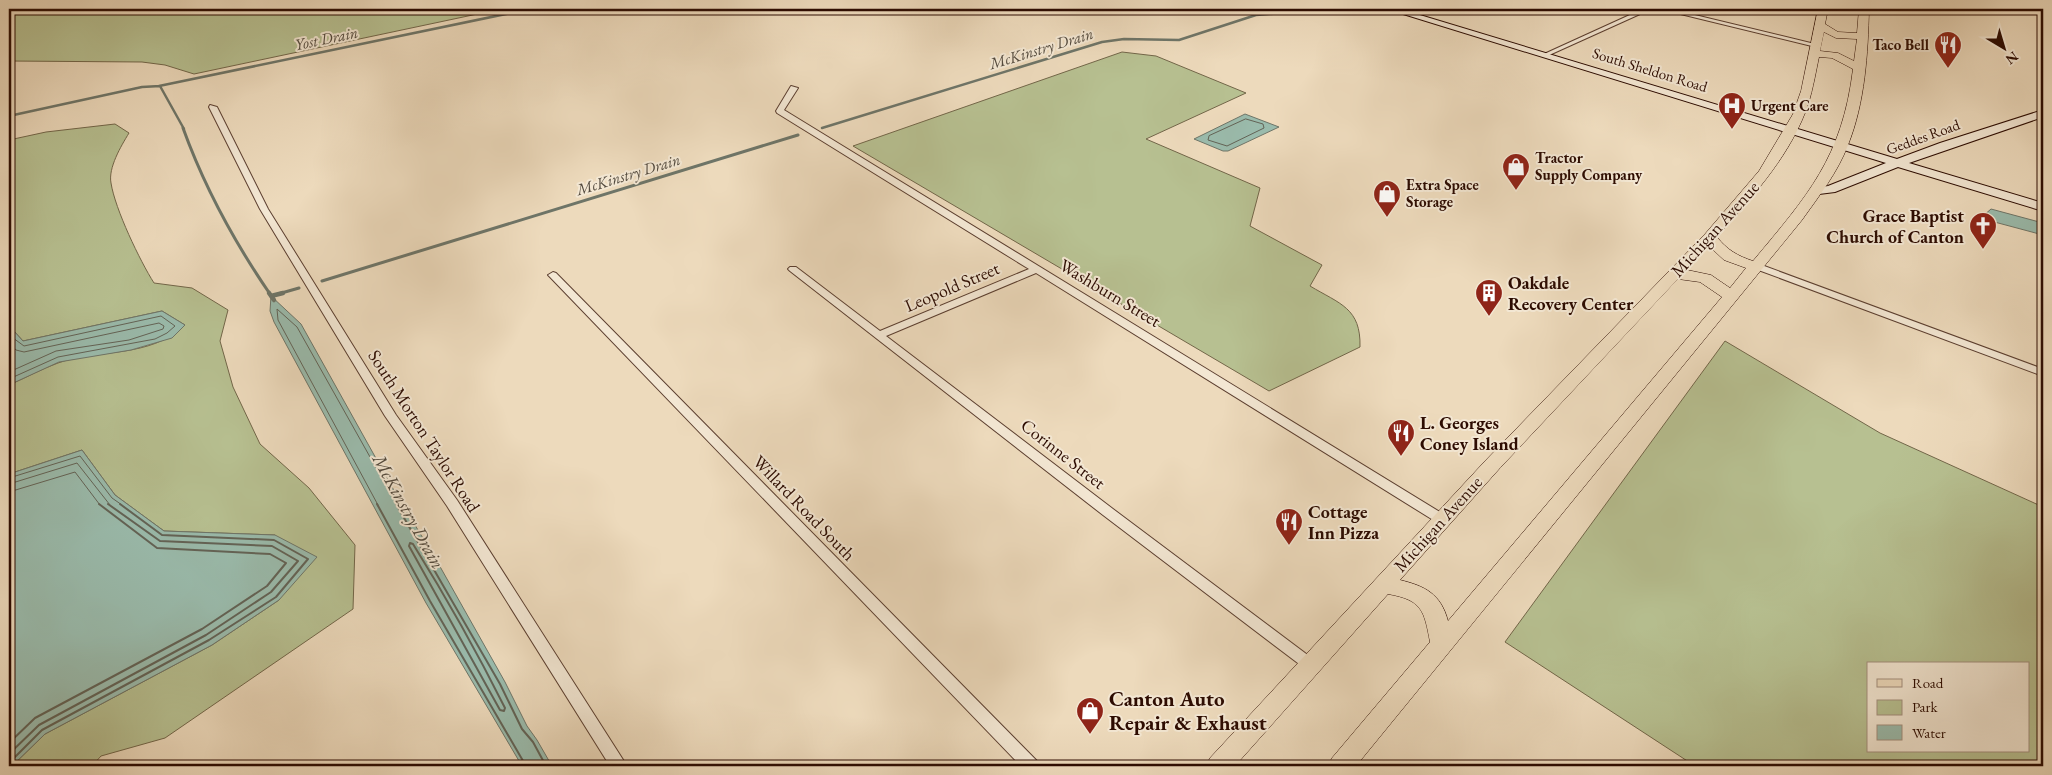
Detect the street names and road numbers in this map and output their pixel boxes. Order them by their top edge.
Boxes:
street label: South Sheldon Road [1590,43,1710,96]
street label: Geddes Road [1883,114,1963,159]
street label: Michigan Avenue [1665,176,1764,281]
street label: Washburn Street [1055,253,1165,332]
street label: Leopold Street [901,256,1003,317]
street label: South Morton Taylor Road [363,345,486,517]
street label: Corinne Street [1016,413,1111,494]
street label: Willard Road South [748,450,861,565]
street label: Michigan Avenue [1388,471,1487,576]

